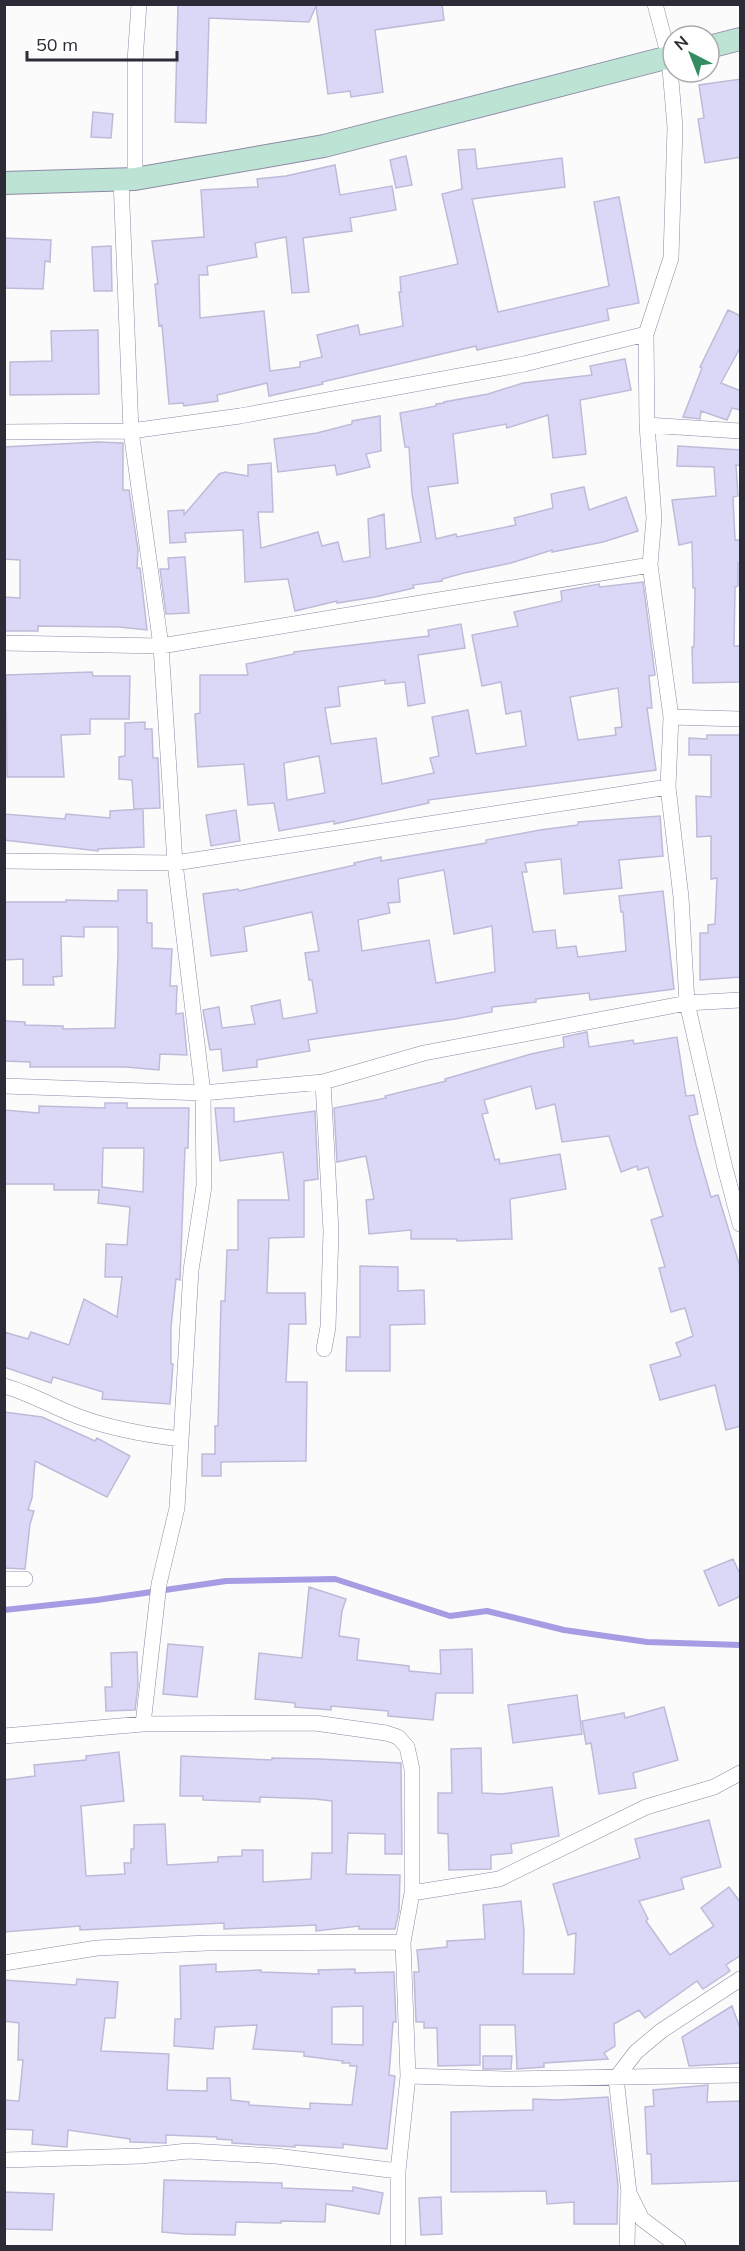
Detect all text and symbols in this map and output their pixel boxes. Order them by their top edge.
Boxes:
scale bar [27,24,177,62]
north arrow [661,24,721,84]
text: N [670,31,692,54]
text: 50 m [36,33,78,56]

